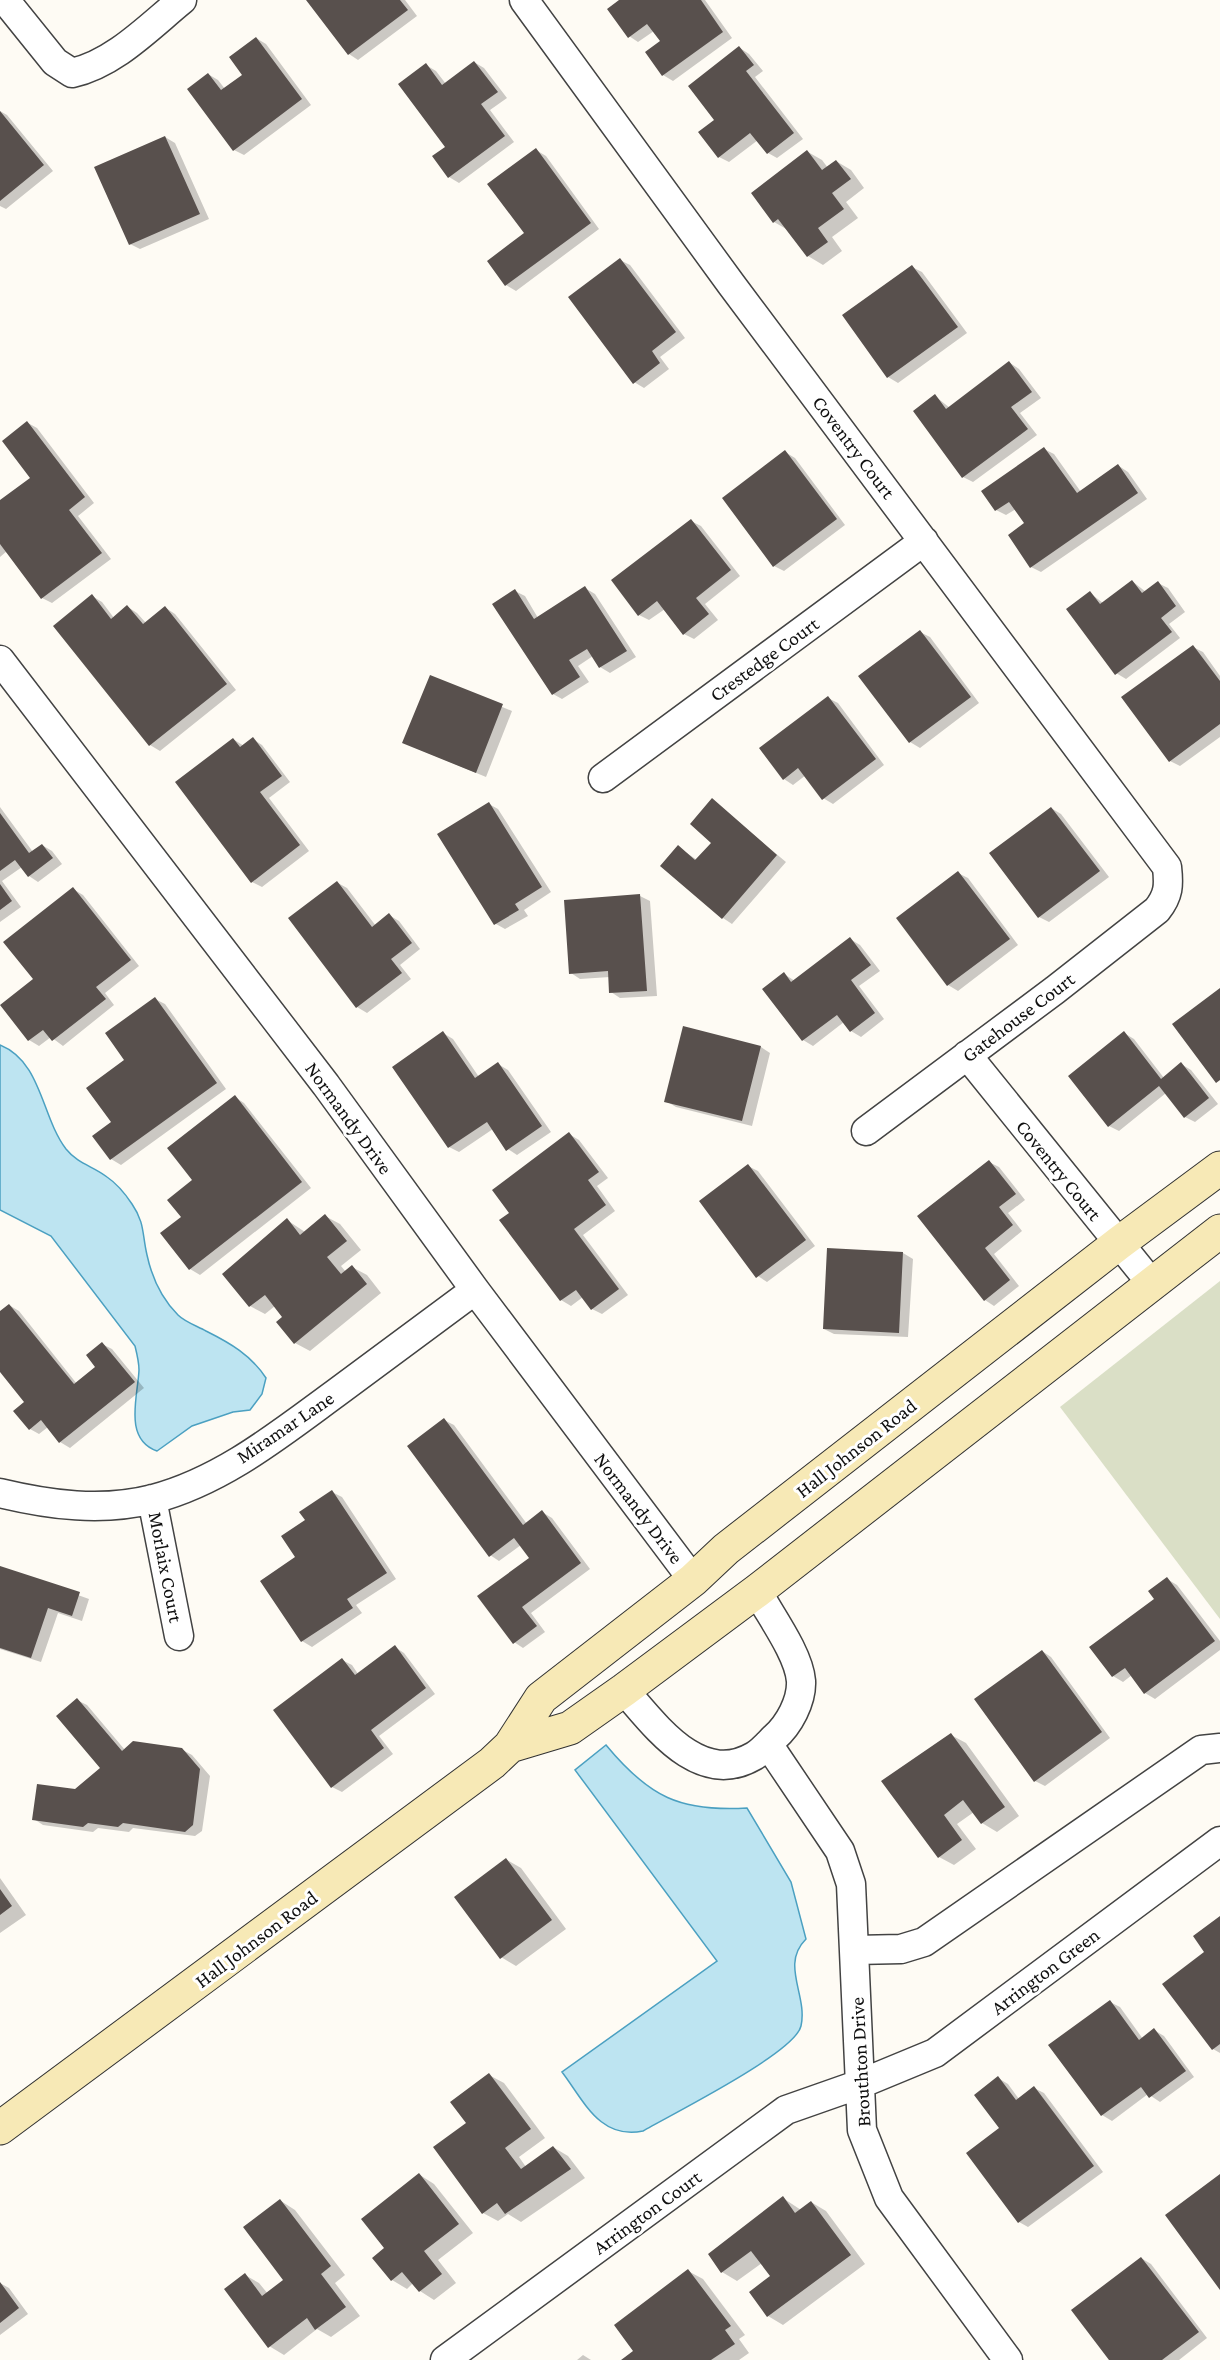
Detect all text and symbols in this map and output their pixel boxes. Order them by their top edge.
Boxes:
street label: Coventry Court [807,391,900,504]
street label: Crestedge Court [705,612,824,707]
street label: Gatehouse Court [958,967,1079,1066]
street label: Normandy Drive [300,1058,397,1179]
street label: Coventry Court [1011,1115,1106,1226]
street label: Miramar Lane [232,1386,338,1468]
street label: Hall Johnson Road [791,1394,922,1503]
street label: Normandy Drive [589,1448,688,1569]
street label: Morlaix Court [144,1510,188,1625]
street label: Hall Johnson Road [191,1886,322,1993]
street label: Arrington Green [987,1923,1104,2020]
street label: Brouthton Drive [846,1996,874,2127]
street label: Arrington Court [589,2165,706,2259]

